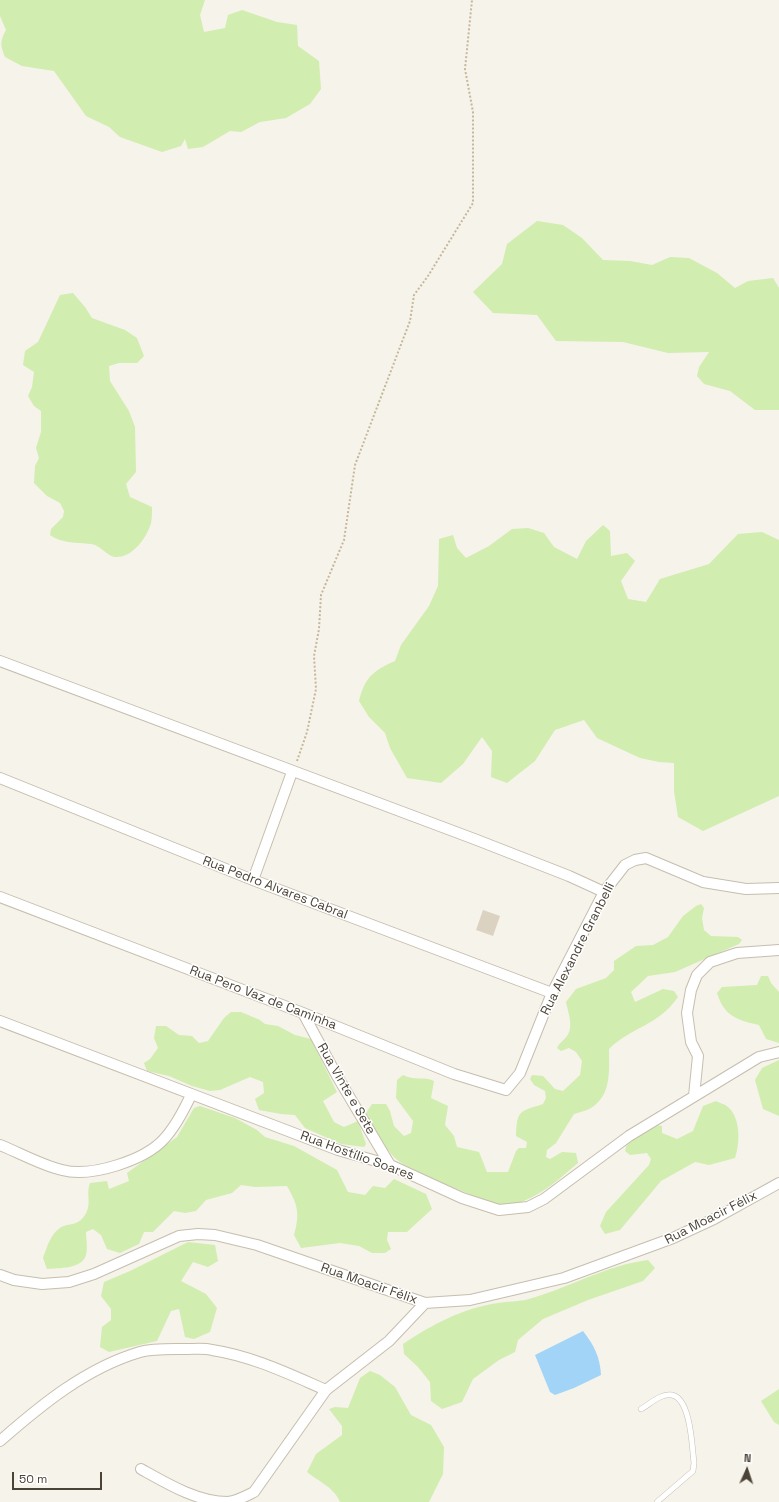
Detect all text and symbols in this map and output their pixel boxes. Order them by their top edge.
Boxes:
street label: Rua Pedro Alvares Cabral [200,853,350,923]
street label: Rua Alexandre Granbelli [538,880,618,1018]
street label: Rua Pero Vaz de Caminha [187,963,339,1033]
street label: Rua Vinte e Sete [314,1041,378,1137]
street label: Rua Hostílio Soares [298,1128,416,1184]
street label: Rua Moacir Félix [662,1188,760,1248]
street label: Rua Moacir Félix [318,1260,420,1308]
north arrow [727,1450,767,1490]
text: N [744,1451,752,1465]
scale bar [14,1464,104,1490]
text: 50 m [19,1471,47,1487]

